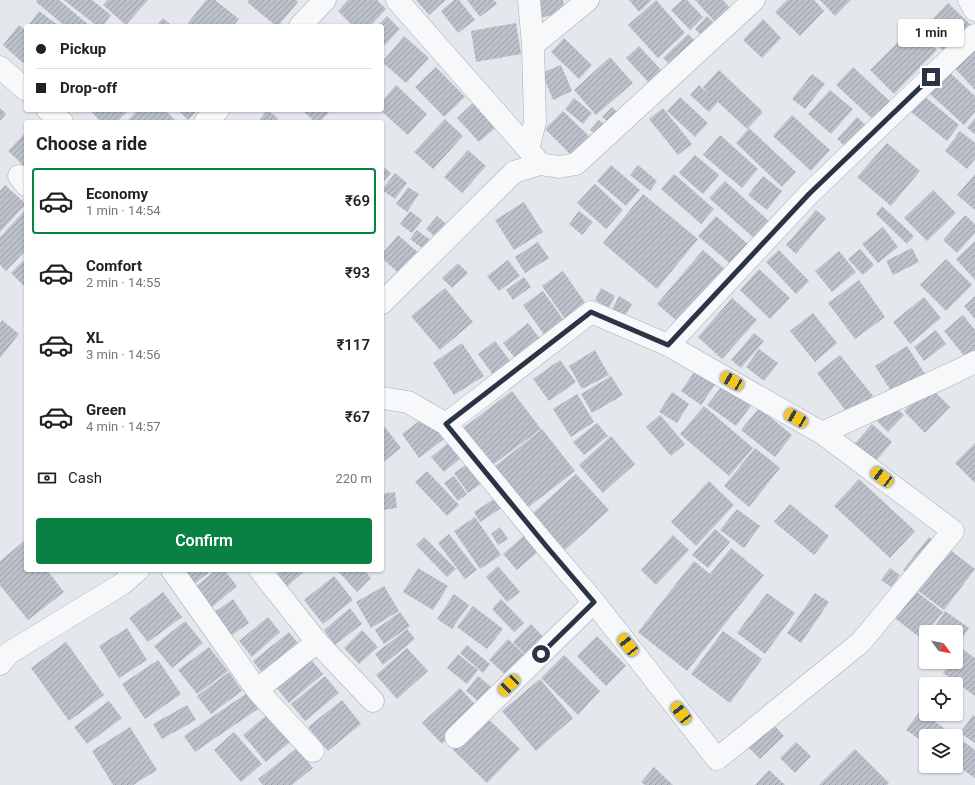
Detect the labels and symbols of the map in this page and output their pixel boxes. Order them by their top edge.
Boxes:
callout: 1 min [898,19,964,47]
route end [922,68,940,86]
car [719,370,745,392]
car [783,407,809,429]
car [869,465,895,489]
north arrow [919,625,963,669]
car [616,632,640,658]
route start [532,645,550,663]
car [496,672,522,698]
car [669,700,693,726]

